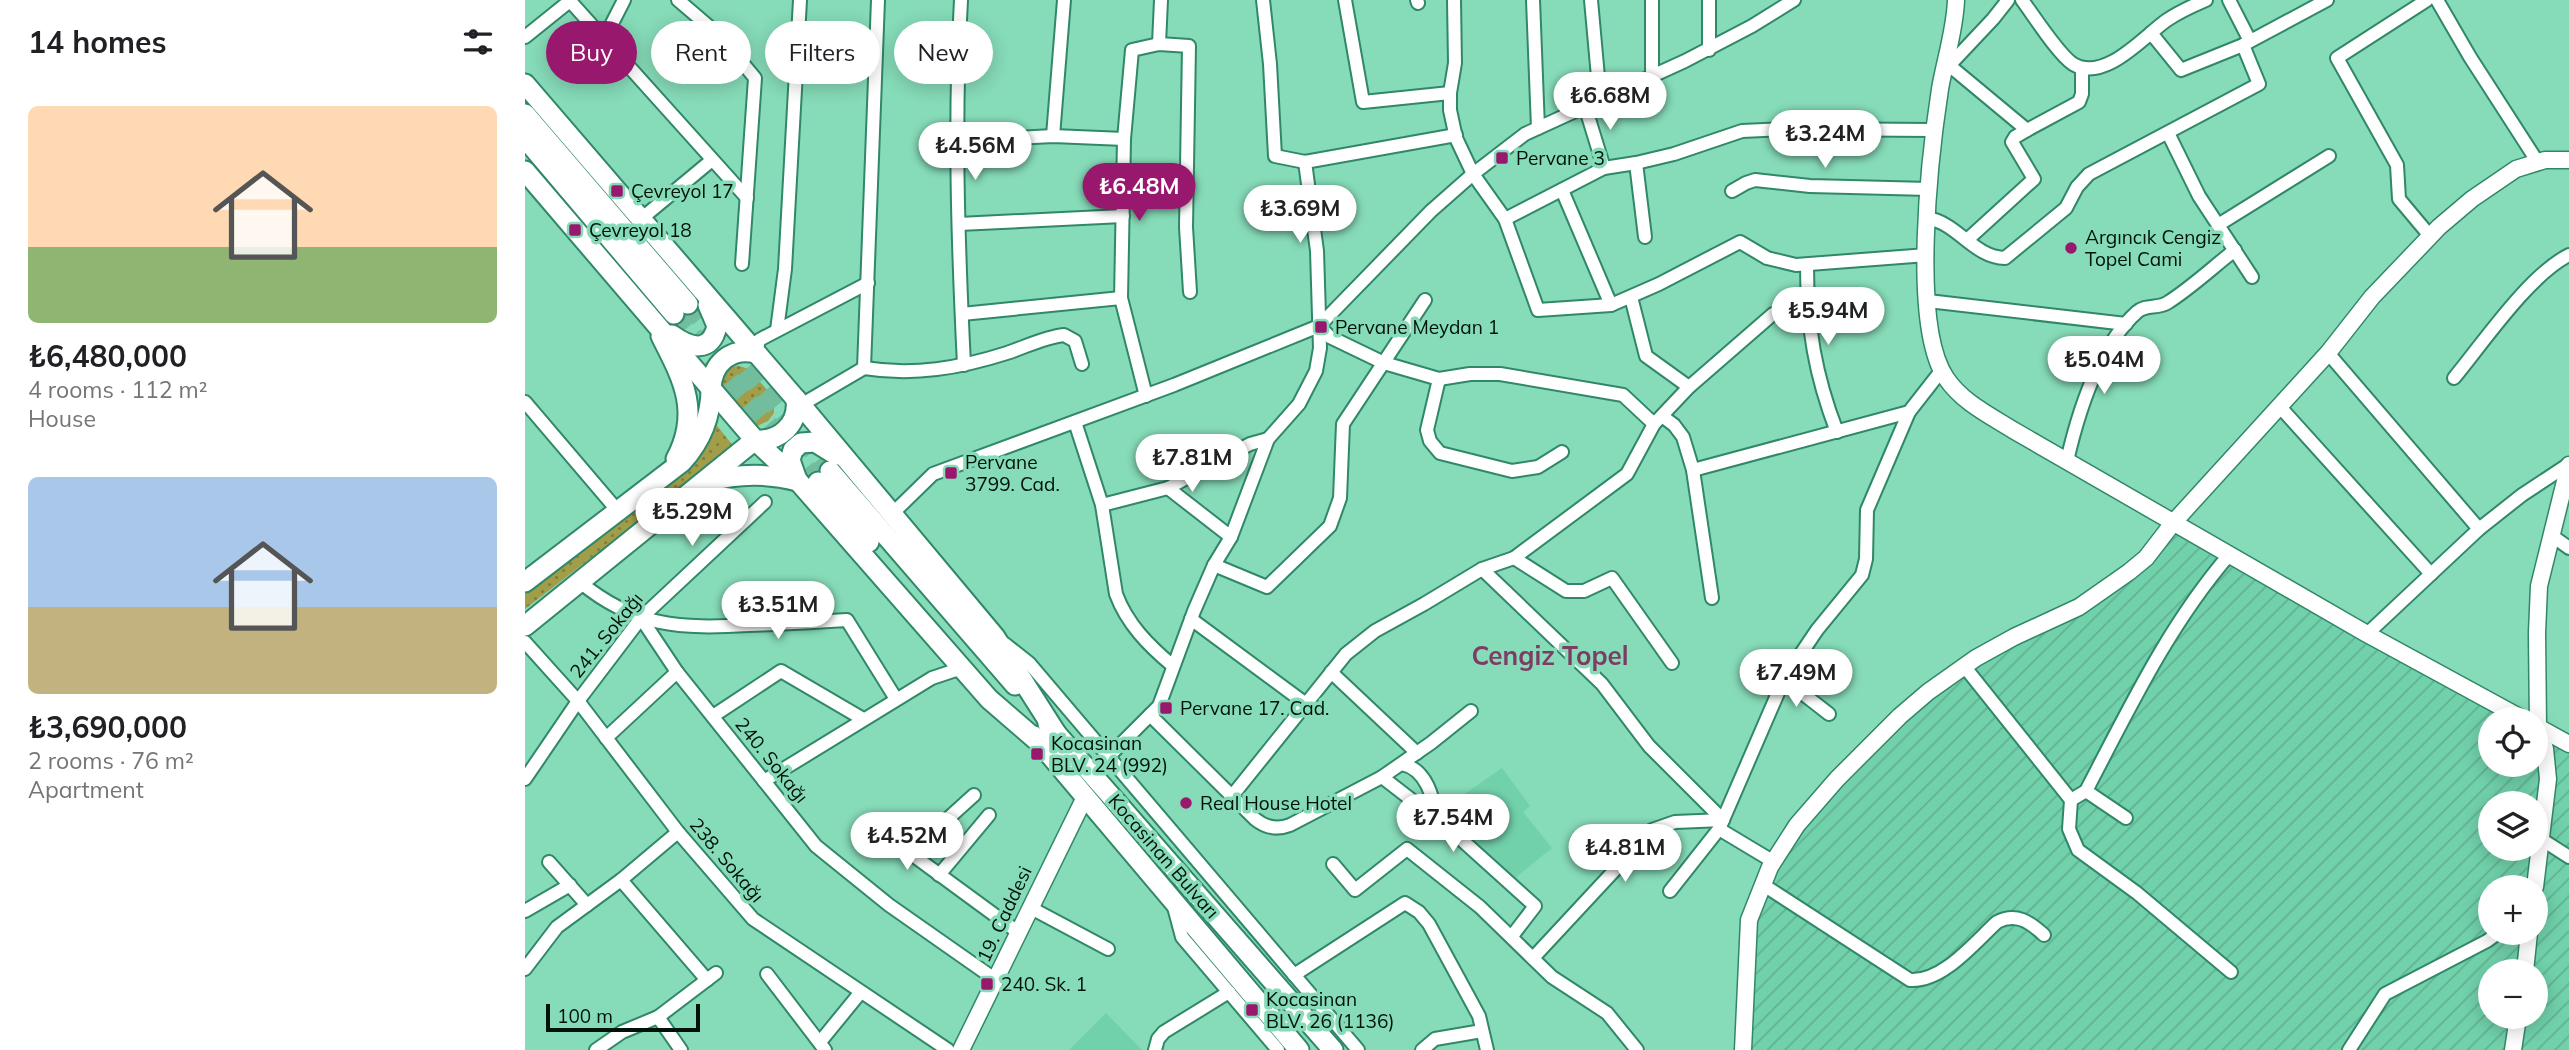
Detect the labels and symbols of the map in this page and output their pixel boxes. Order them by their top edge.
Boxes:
pin: ₺6.68M [1553,72,1667,132]
pin: ₺3.24M [1768,110,1882,170]
pin: ₺4.56M [918,122,1032,182]
place label: Pervane 3 [1516,146,1605,170]
marker: Pervane 3 [1494,150,1510,166]
pin: ₺6.48M [1082,164,1196,223]
place label: Çevreyol 17 [631,179,734,203]
marker: Çevreyol 17 [609,183,625,199]
pin: ₺3.69M [1243,186,1357,245]
place label: Çevreyol 18 [589,218,692,242]
marker: Çevreyol 18 [567,222,583,238]
place label: Argıncık Cengiz Topel Cami [2085,225,2221,271]
marker: Argıncık Cengiz Topel Cami [2063,240,2079,256]
pin: ₺5.94M [1771,288,1885,347]
place label: Pervane Meydan 1 [1335,315,1499,339]
marker: Pervane Meydan 1 [1313,319,1329,335]
pin: ₺5.04M [2047,336,2161,396]
pin: ₺7.81M [1135,434,1249,494]
place label: Pervane 3799. Cad. [965,450,1060,496]
marker: Pervane 3799. Cad. [943,465,959,481]
pin: ₺5.29M [635,489,749,548]
pin: ₺3.51M [721,582,835,641]
street label: 241. Sokağı [564,587,648,683]
district label: Cengiz Topel [1471,639,1629,672]
pin: ₺7.49M [1739,650,1853,709]
place label: Pervane 17. Cad. [1180,696,1329,720]
marker: Pervane 17. Cad. [1158,700,1174,716]
street label: 240. Sokağı [730,712,814,808]
place label: Kocasinan BLV. 24 (992) [1051,731,1168,777]
marker: Kocasinan BLV. 24 (992) [1029,746,1045,762]
street label: Kocasinan Bulvarı [1103,789,1225,923]
place label: Real House Hotel [1200,791,1352,815]
pin: ₺7.54M [1396,794,1510,854]
marker: Real House Hotel [1178,795,1194,811]
pin: ₺4.52M [850,812,964,872]
street label: 238. Sokağı [685,813,769,907]
pin: ₺4.81M [1568,824,1682,884]
street label: 19. Caddesi [971,862,1037,966]
place label: 240. Sk. 1 [1001,972,1087,996]
marker: 240. Sk. 1 [979,976,995,992]
place label: Kocasinan BLV. 26 (1136) [1266,987,1394,1033]
scale bar [546,1001,700,1033]
marker: Kocasinan BLV. 26 (1136) [1244,1002,1260,1018]

